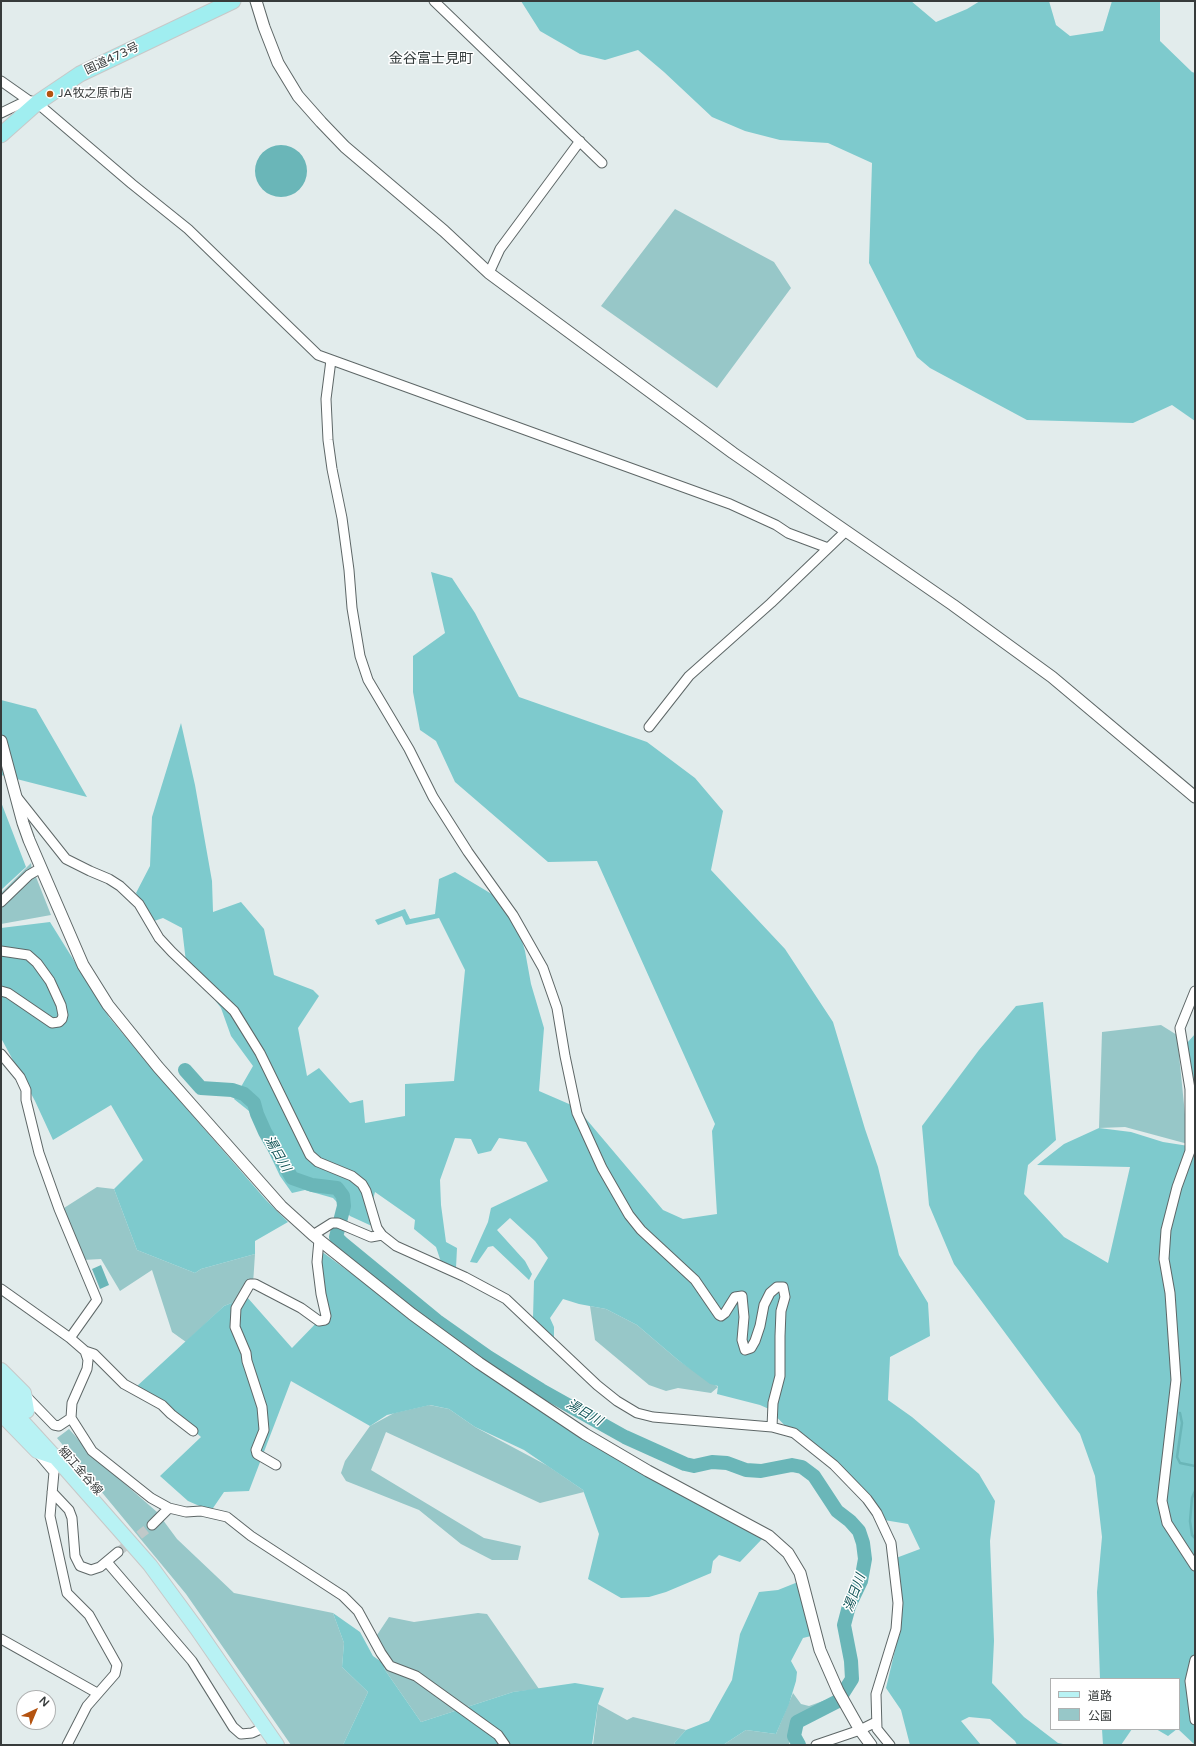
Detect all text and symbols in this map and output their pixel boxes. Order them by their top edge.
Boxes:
street label: 国道473号 [82,40,142,78]
district label: 金谷富士見町 [389,51,473,67]
place label: JA牧之原市店 [58,87,133,101]
marker: JA牧之原市店 [45,89,55,99]
water label: 湯日川 [260,1133,294,1175]
water label: 湯日川 [563,1396,605,1430]
street label: 細江金谷線 [55,1444,105,1498]
water label: 湯日川 [841,1572,869,1614]
legend [1050,1678,1180,1730]
text: 道路 [1088,1689,1112,1703]
north arrow [16,1690,56,1730]
text: N [36,1694,52,1709]
text: 公園 [1088,1709,1112,1723]

